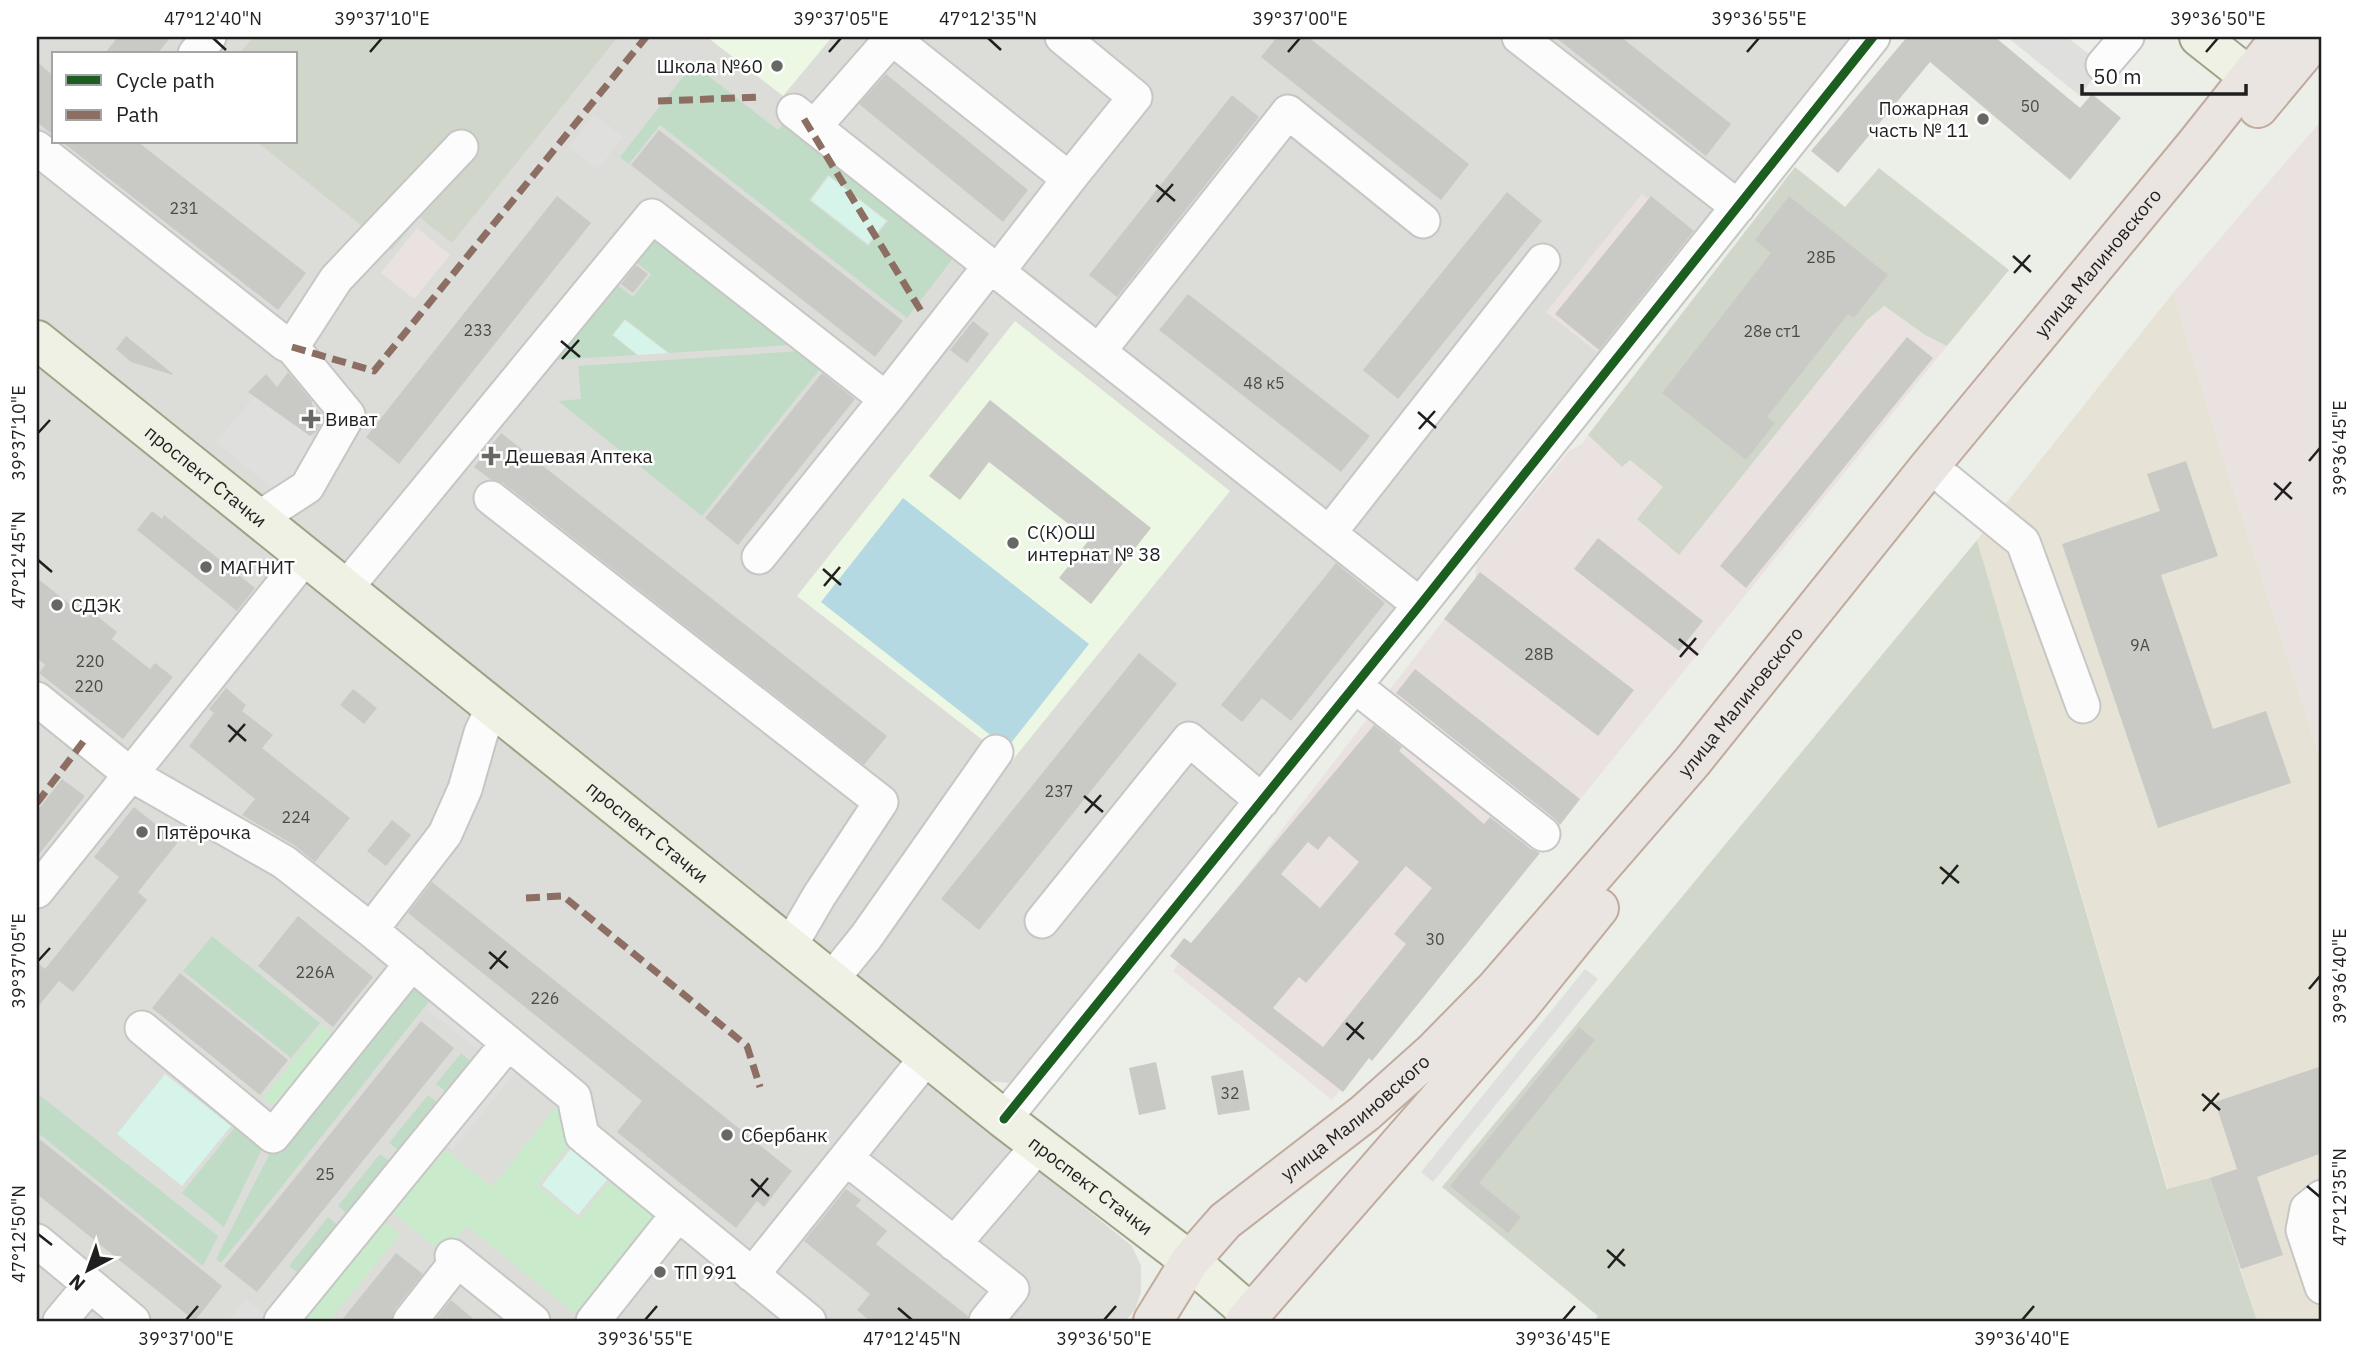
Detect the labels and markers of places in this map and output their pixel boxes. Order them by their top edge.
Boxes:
place label: Школа №60 [656,54,763,78]
marker: Школа №60 [769,58,785,74]
place label: Пожарная часть № 11 [1869,96,1969,142]
marker: Пожарная часть № 11 [1975,111,1991,127]
place label: Виват [325,407,378,431]
marker: Виват [303,411,319,427]
place label: Дешевая Аптека [505,444,653,468]
marker: Дешевая Аптека [483,448,499,464]
place label: С(К)ОШ интернат № 38 [1027,520,1161,566]
marker: С(К)ОШ интернат № 38 [1005,535,1021,551]
place label: МАГНИТ [220,555,295,579]
marker: МАГНИТ [198,559,214,575]
place label: СДЭК [71,593,121,617]
marker: СДЭК [49,597,65,613]
place label: Пятёрочка [156,820,251,844]
marker: Пятёрочка [134,824,150,840]
place label: Сбербанк [741,1123,828,1147]
marker: Сбербанк [719,1127,735,1143]
place label: ТП 991 [674,1260,737,1284]
marker: ТП 991 [652,1264,668,1280]

